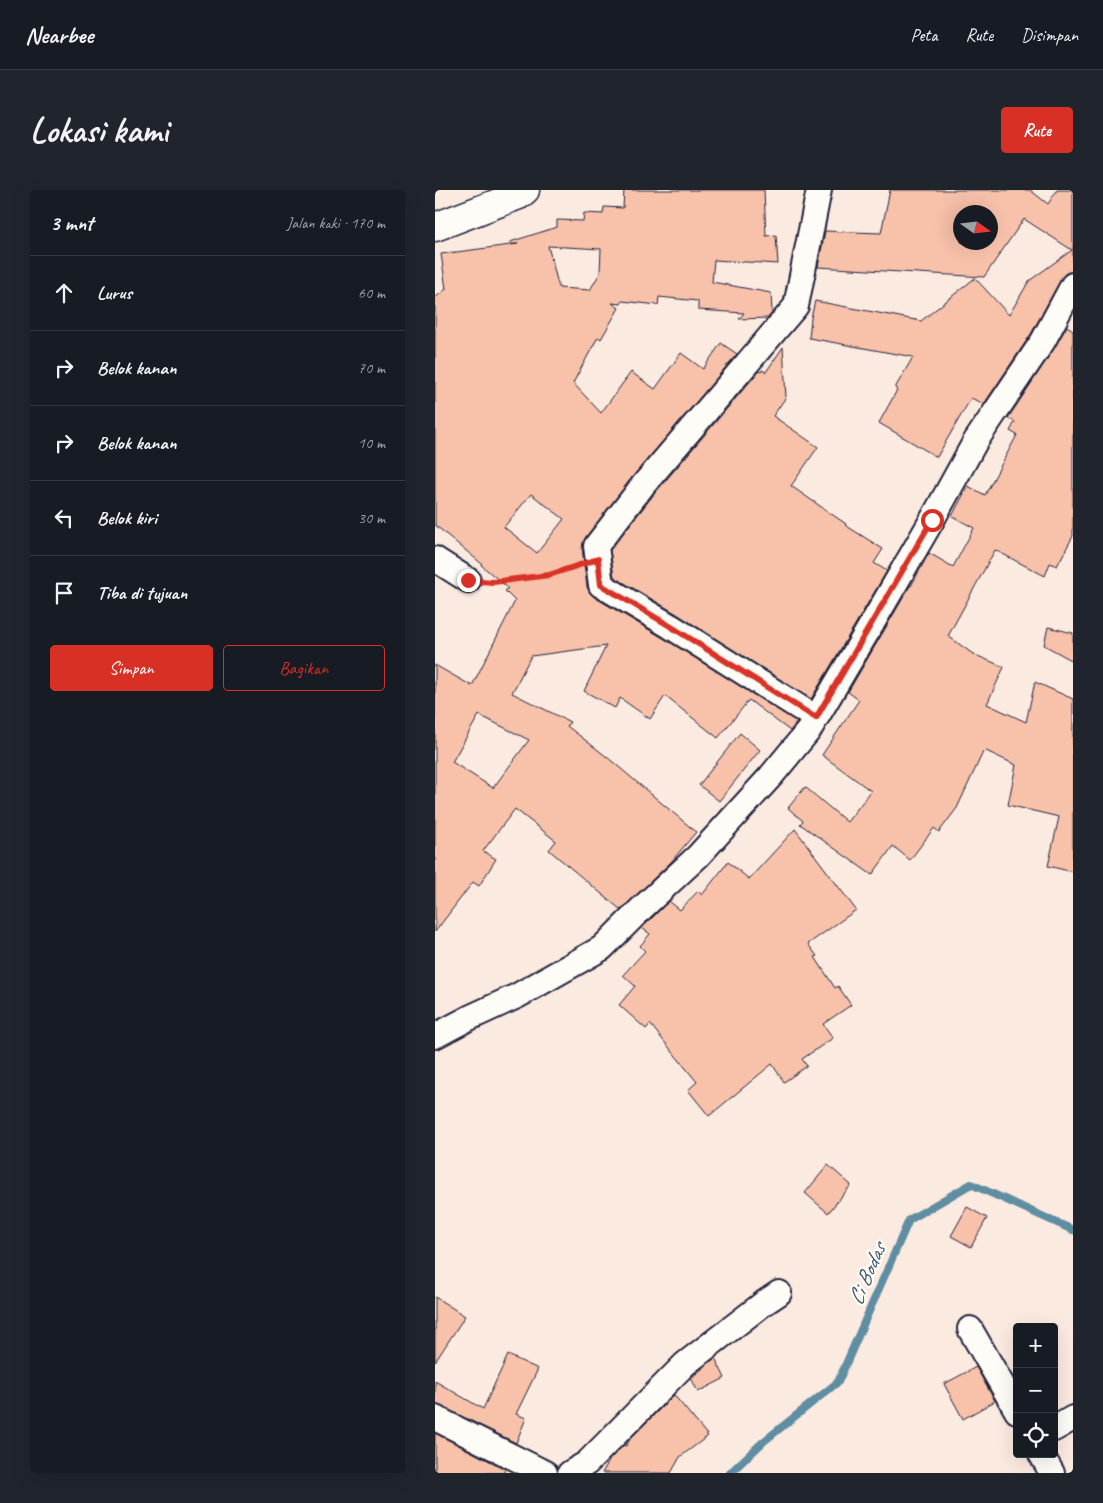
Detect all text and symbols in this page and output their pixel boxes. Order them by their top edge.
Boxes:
text: Nearbee [25,20,93,50]
text: Peta [911,24,938,46]
text: Rute [966,24,993,46]
text: Disimpan [1021,24,1078,46]
button: Rute [1001,107,1073,153]
text: Lokasi kami [30,108,168,153]
north arrow [953,205,998,250]
text: 3 mnt [50,210,93,236]
text: Jalan kaki · 170 m [287,213,385,233]
icon: ahead [50,279,78,307]
text: Lurus [97,281,132,305]
text: 60 m [358,283,385,303]
icon: right [50,354,78,382]
text: Belok kanan [97,356,176,380]
text: 70 m [358,358,385,378]
icon: right [50,429,78,457]
text: Belok kanan [97,431,176,455]
text: 10 m [358,433,385,453]
icon: left [50,504,78,532]
text: Belok kiri [97,506,157,530]
text: 30 m [358,508,385,528]
route start [921,509,944,532]
route end [457,569,480,592]
icon: arrive [50,579,78,607]
text: Tiba di tujuan [97,581,187,605]
button: Simpan [50,645,213,691]
button: Bagikan [223,645,385,691]
water label: Ci Bodas [842,1236,894,1309]
map controls [1013,1323,1058,1458]
button: + [1013,1323,1058,1368]
button: − [1013,1368,1058,1413]
button: locate [1013,1413,1058,1458]

